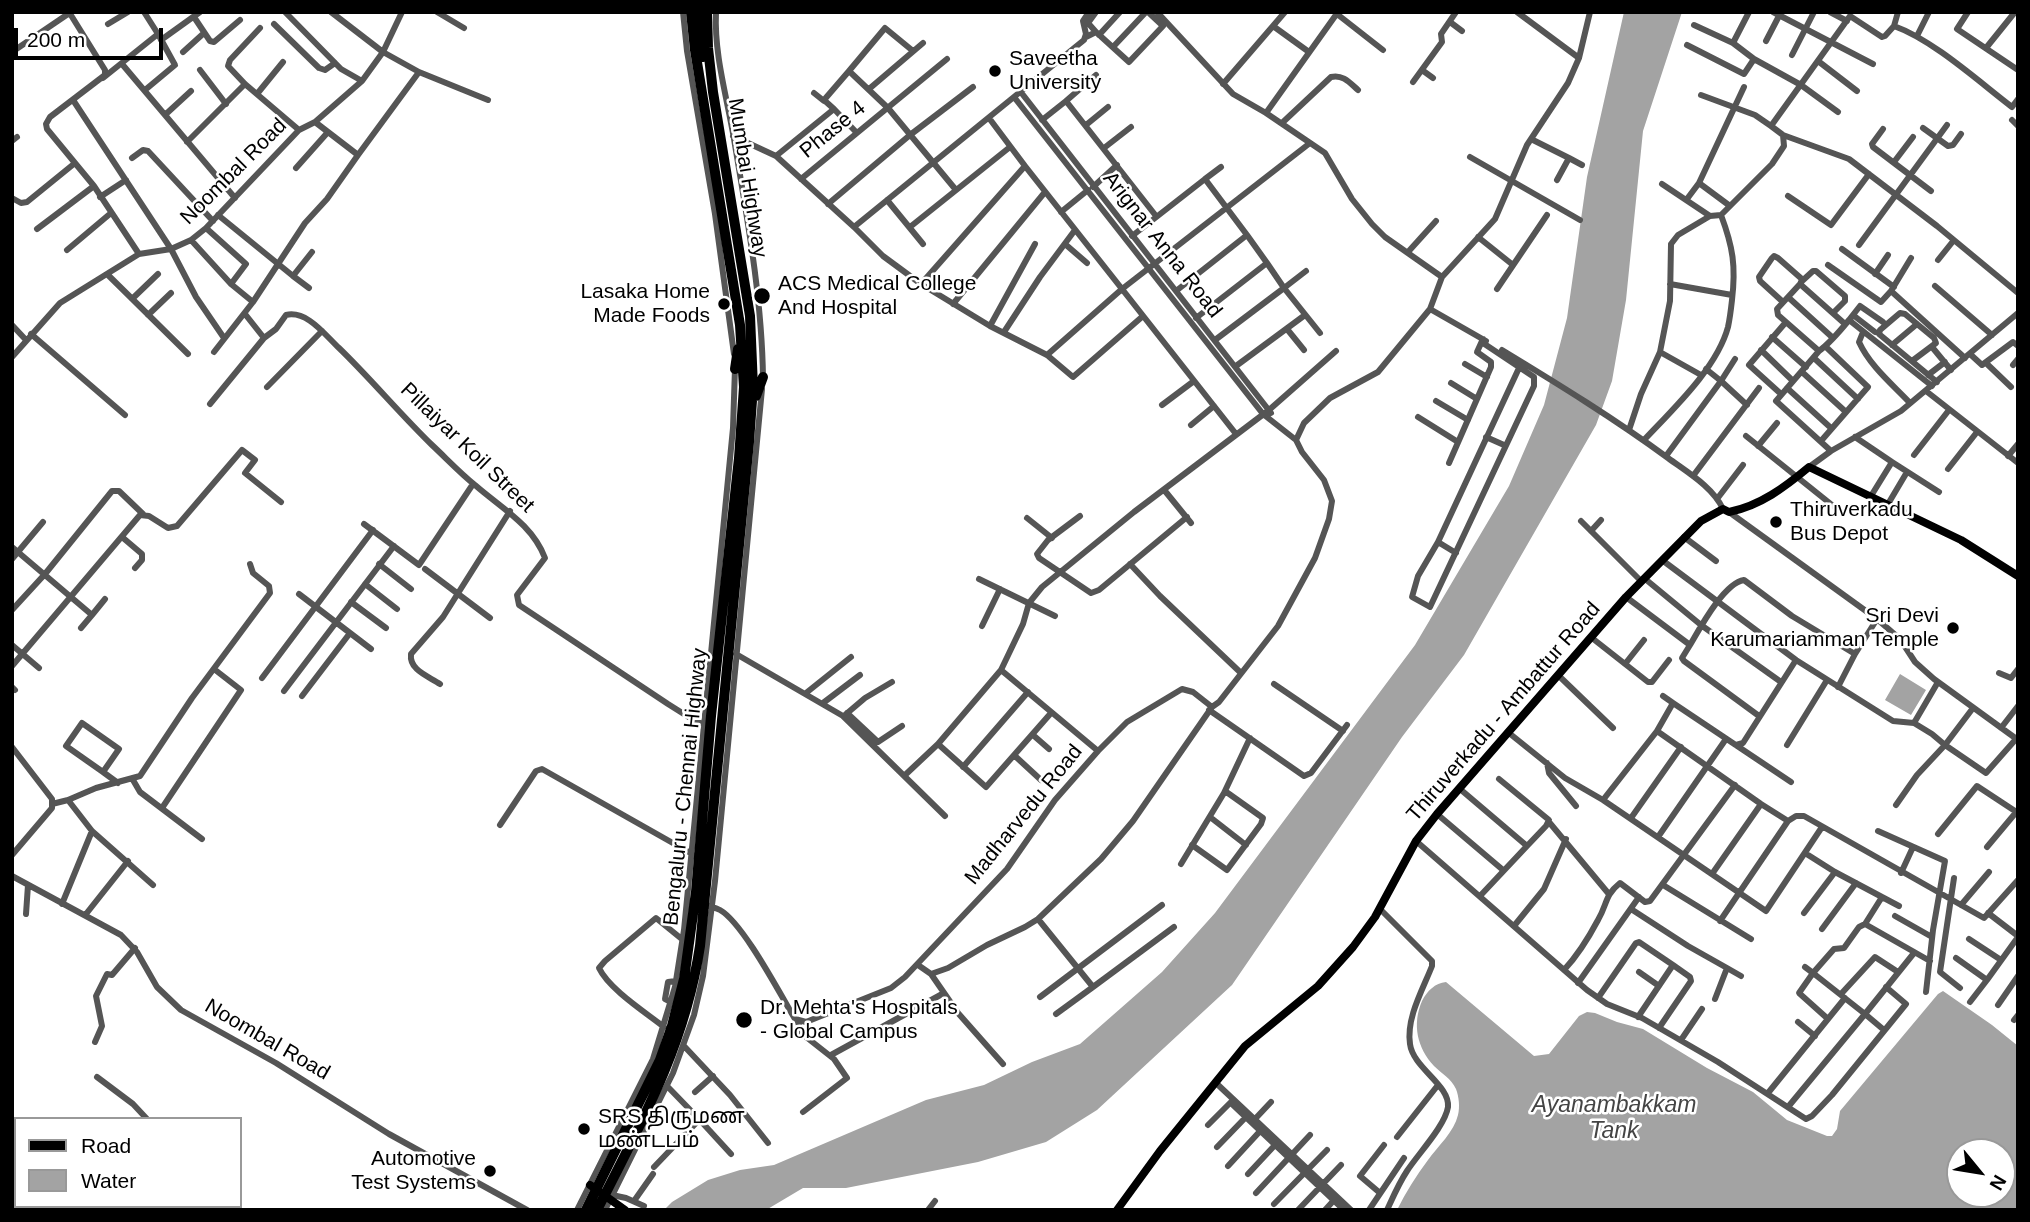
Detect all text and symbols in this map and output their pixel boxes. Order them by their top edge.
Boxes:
scale bar [18,14,166,58]
text: 200 m [27,28,85,51]
place label: Saveetha University [1009,46,1101,96]
marker: Saveetha University [987,63,1003,79]
street label: Mumbai Highway [722,96,772,260]
street label: Phase 4 [795,96,871,164]
street label: Noombal Road [176,114,292,230]
street label: Arignar Anna Road [1097,167,1227,323]
place label: ACS Medical College And Hospital [778,271,976,321]
place label: Lasaka Home Made Foods [580,279,710,329]
marker: ACS Medical College And Hospital [752,286,772,306]
marker: Lasaka Home Made Foods [716,296,732,312]
street label: Pillaiyar Koil Street [395,378,539,518]
place label: Thiruverkadu Bus Depot [1790,497,1913,547]
marker: Thiruverkadu Bus Depot [1768,514,1784,530]
street label: Thiruverkadu - Ambattur Road [1402,597,1606,827]
place label: Sri Devi Karumariamman Temple [1710,603,1939,653]
marker: Sri Devi Karumariamman Temple [1945,620,1961,636]
street label: Bengaluru - Chennai Highway [659,647,713,927]
street label: Madharvedu Road [960,740,1088,890]
street label: Noombal Road [200,994,334,1086]
place label: Dr. Mehta's Hospitals - Global Campus [760,995,958,1045]
marker: Dr. Mehta's Hospitals - Global Campus [734,1010,754,1030]
water label: Ayanambakkam Tank [1532,1092,1696,1146]
place label: SRS திருமண மண்டபம் [598,1104,745,1154]
legend [14,1117,242,1208]
marker: SRS திருமண மண்டபம் [576,1121,592,1137]
text: Road [81,1134,131,1157]
north arrow [1946,1138,2016,1208]
place label: Automotive Test Systems [351,1146,476,1196]
marker: Automotive Test Systems [482,1163,498,1179]
text: Water [81,1169,136,1192]
text: N [1985,1172,2010,1194]

